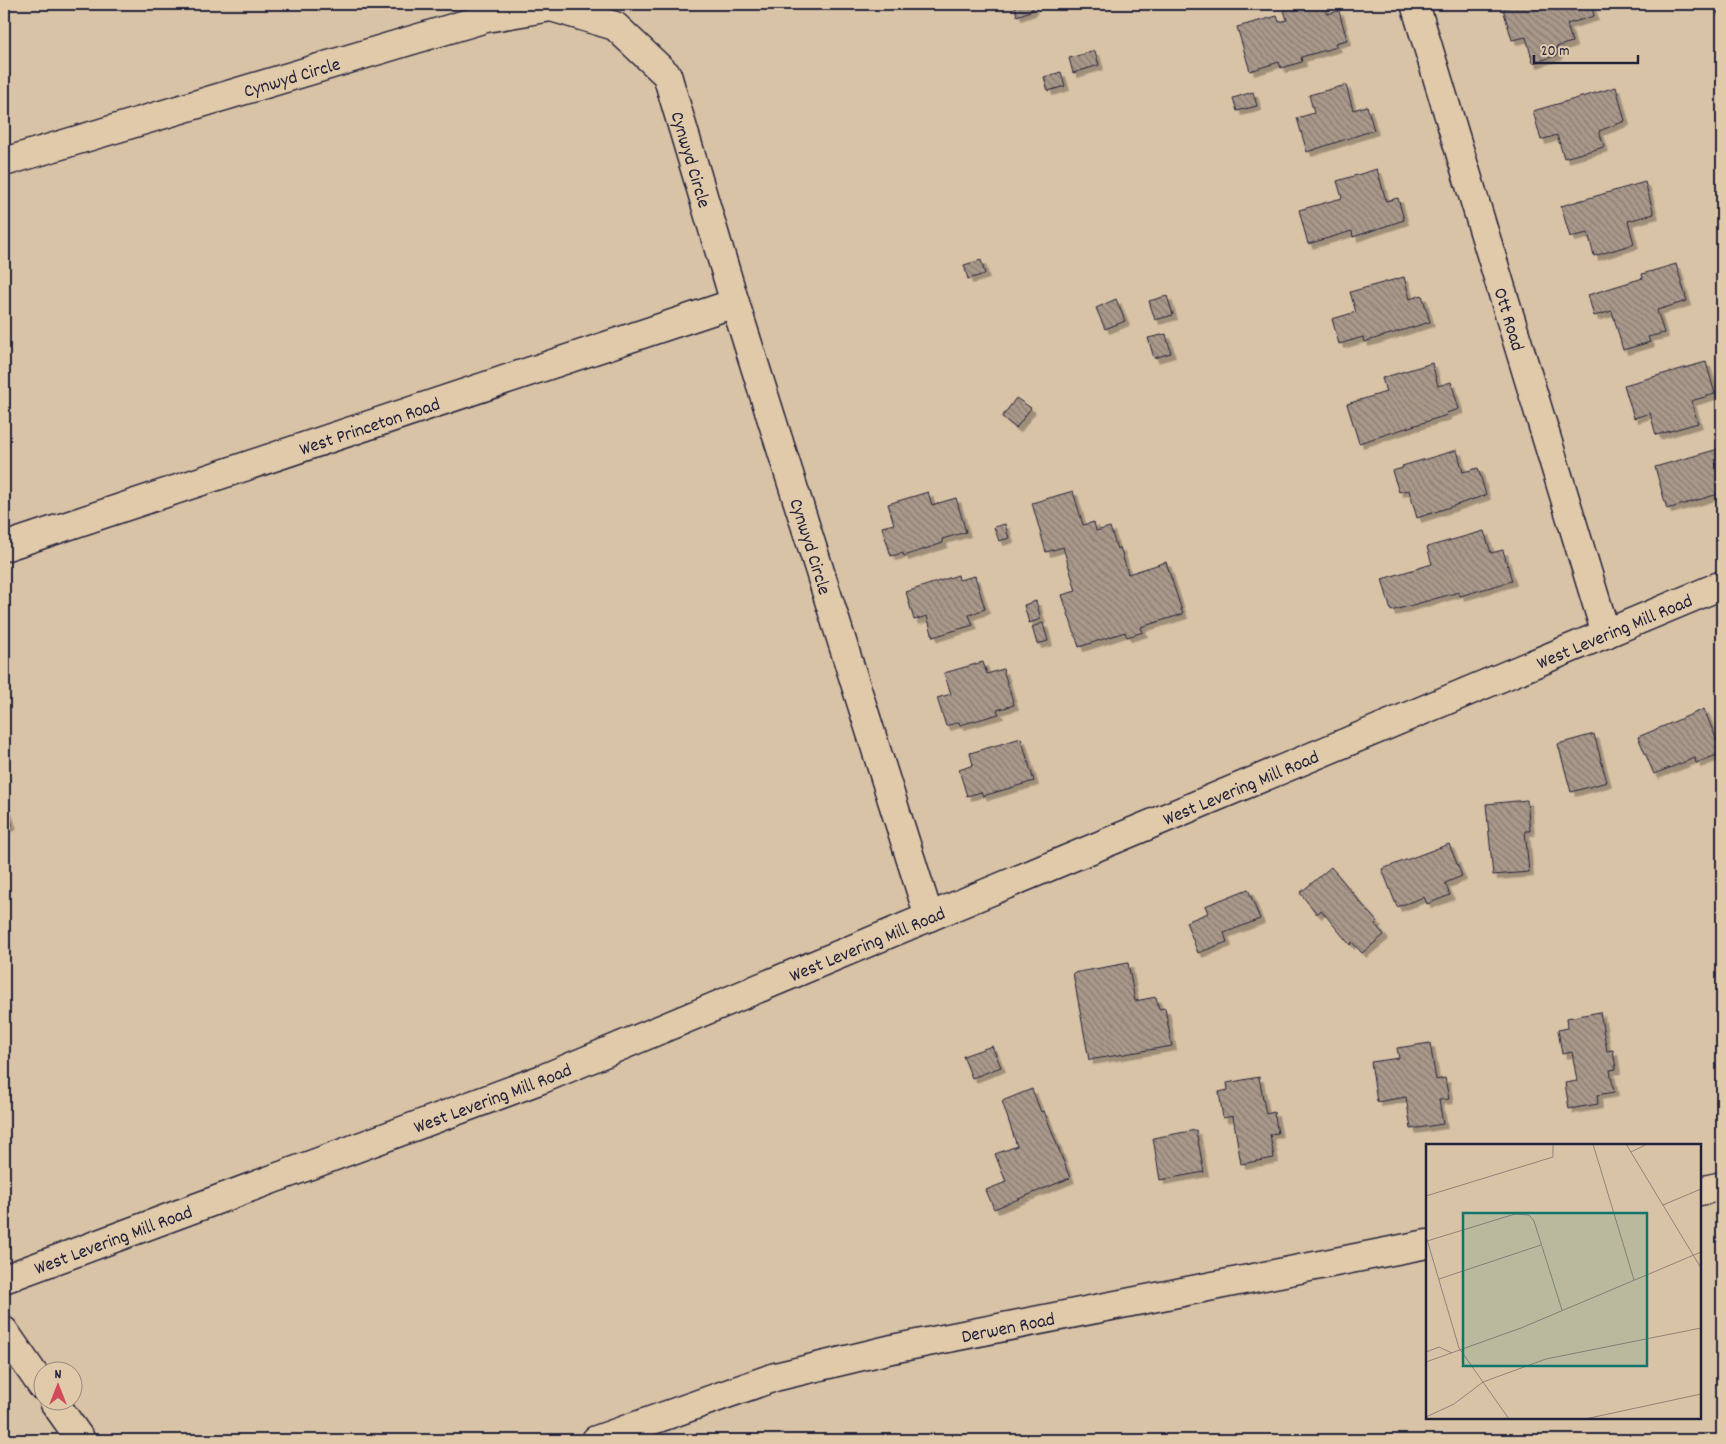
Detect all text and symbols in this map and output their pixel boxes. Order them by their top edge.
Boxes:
scale bar [1534,32,1637,64]
text: 20 m [1541,41,1569,63]
street label: Cynwyd Circle [241,52,344,107]
street label: Cynwyd Circle [662,109,716,212]
street label: Ott Road [1485,285,1529,355]
street label: West Princeton Road [296,392,444,464]
street label: Cynwyd Circle [781,496,836,599]
street label: West Levering Mill Road [1533,589,1697,678]
street label: West Levering Mill Road [1160,745,1324,835]
street label: West Levering Mill Road [786,902,950,991]
street label: West Levering Mill Road [411,1058,577,1142]
inset map [1426,1144,1701,1419]
street label: West Levering Mill Road [31,1200,197,1284]
street label: Derwen Road [959,1307,1057,1352]
north arrow [32,1362,82,1412]
text: N [55,1365,62,1385]

